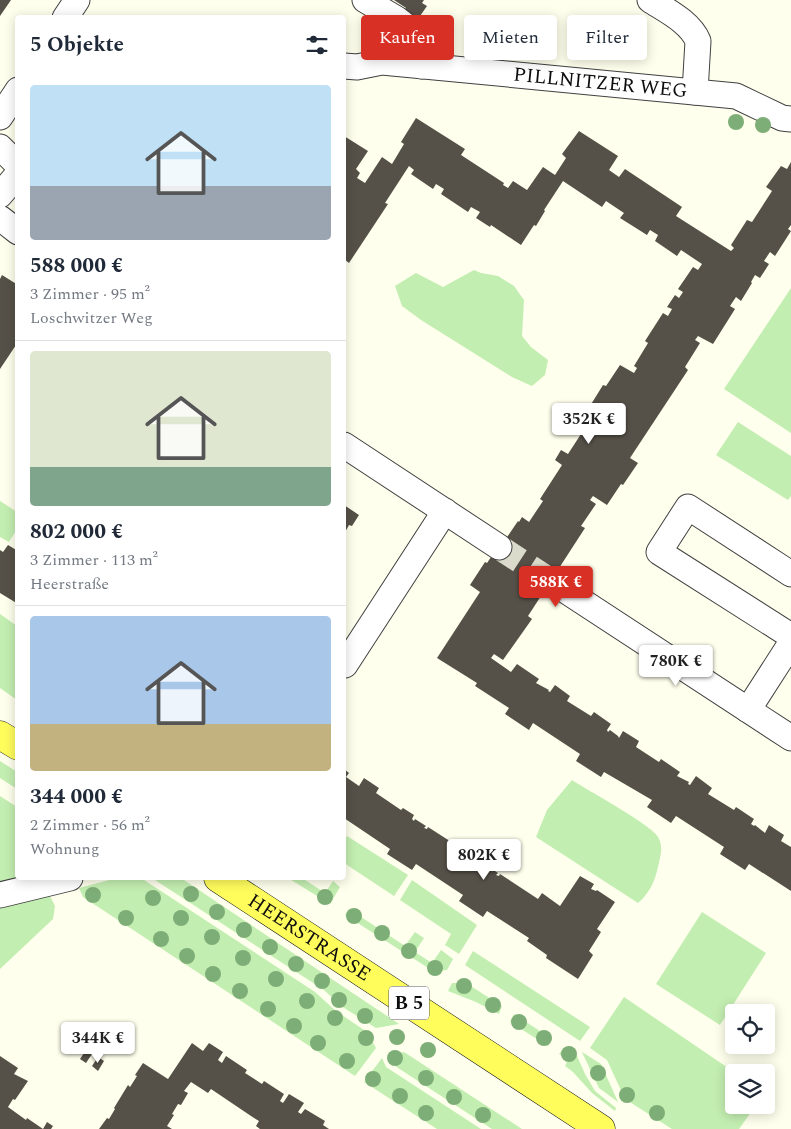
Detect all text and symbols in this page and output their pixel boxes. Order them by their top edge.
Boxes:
chip: Kaufen [361,15,454,60]
chip: Mieten [464,15,557,60]
chip: Filter [567,15,647,60]
text: 5 Objekte [30,29,124,61]
icon: filters [303,31,331,59]
street label: PILLNITZER WEG [512,60,689,106]
icon: home [136,118,226,208]
text: 588 000 € [30,250,123,282]
text: 3 Zimmer · 95 m² [30,282,150,306]
text: Loschwitzer Weg [30,306,153,330]
icon: home [136,383,226,473]
pin: 352K € [548,402,630,445]
text: 352K € [563,407,615,431]
text: 802 000 € [30,516,123,548]
text: 3 Zimmer · 113 m² [30,548,158,572]
pin: 588K € [515,566,597,608]
text: 588K € [530,570,582,594]
text: Heerstraße [30,572,109,596]
pin: 780K € [635,644,717,687]
icon: home [136,648,226,738]
text: 780K € [650,649,702,673]
text: 344 000 € [30,781,123,813]
text: 2 Zimmer · 56 m² [30,813,150,837]
text: Wohnung [30,837,100,861]
pin: 802K € [443,838,525,881]
text: 802K € [458,843,510,867]
street label: HEERSTRASSE [241,886,377,989]
road number: B 5 [389,986,429,1020]
map controls [725,1004,775,1114]
button: locate [725,1004,775,1054]
pin: 344K € [57,1022,139,1064]
text: 344K € [72,1026,124,1050]
button: layers [725,1064,775,1114]

